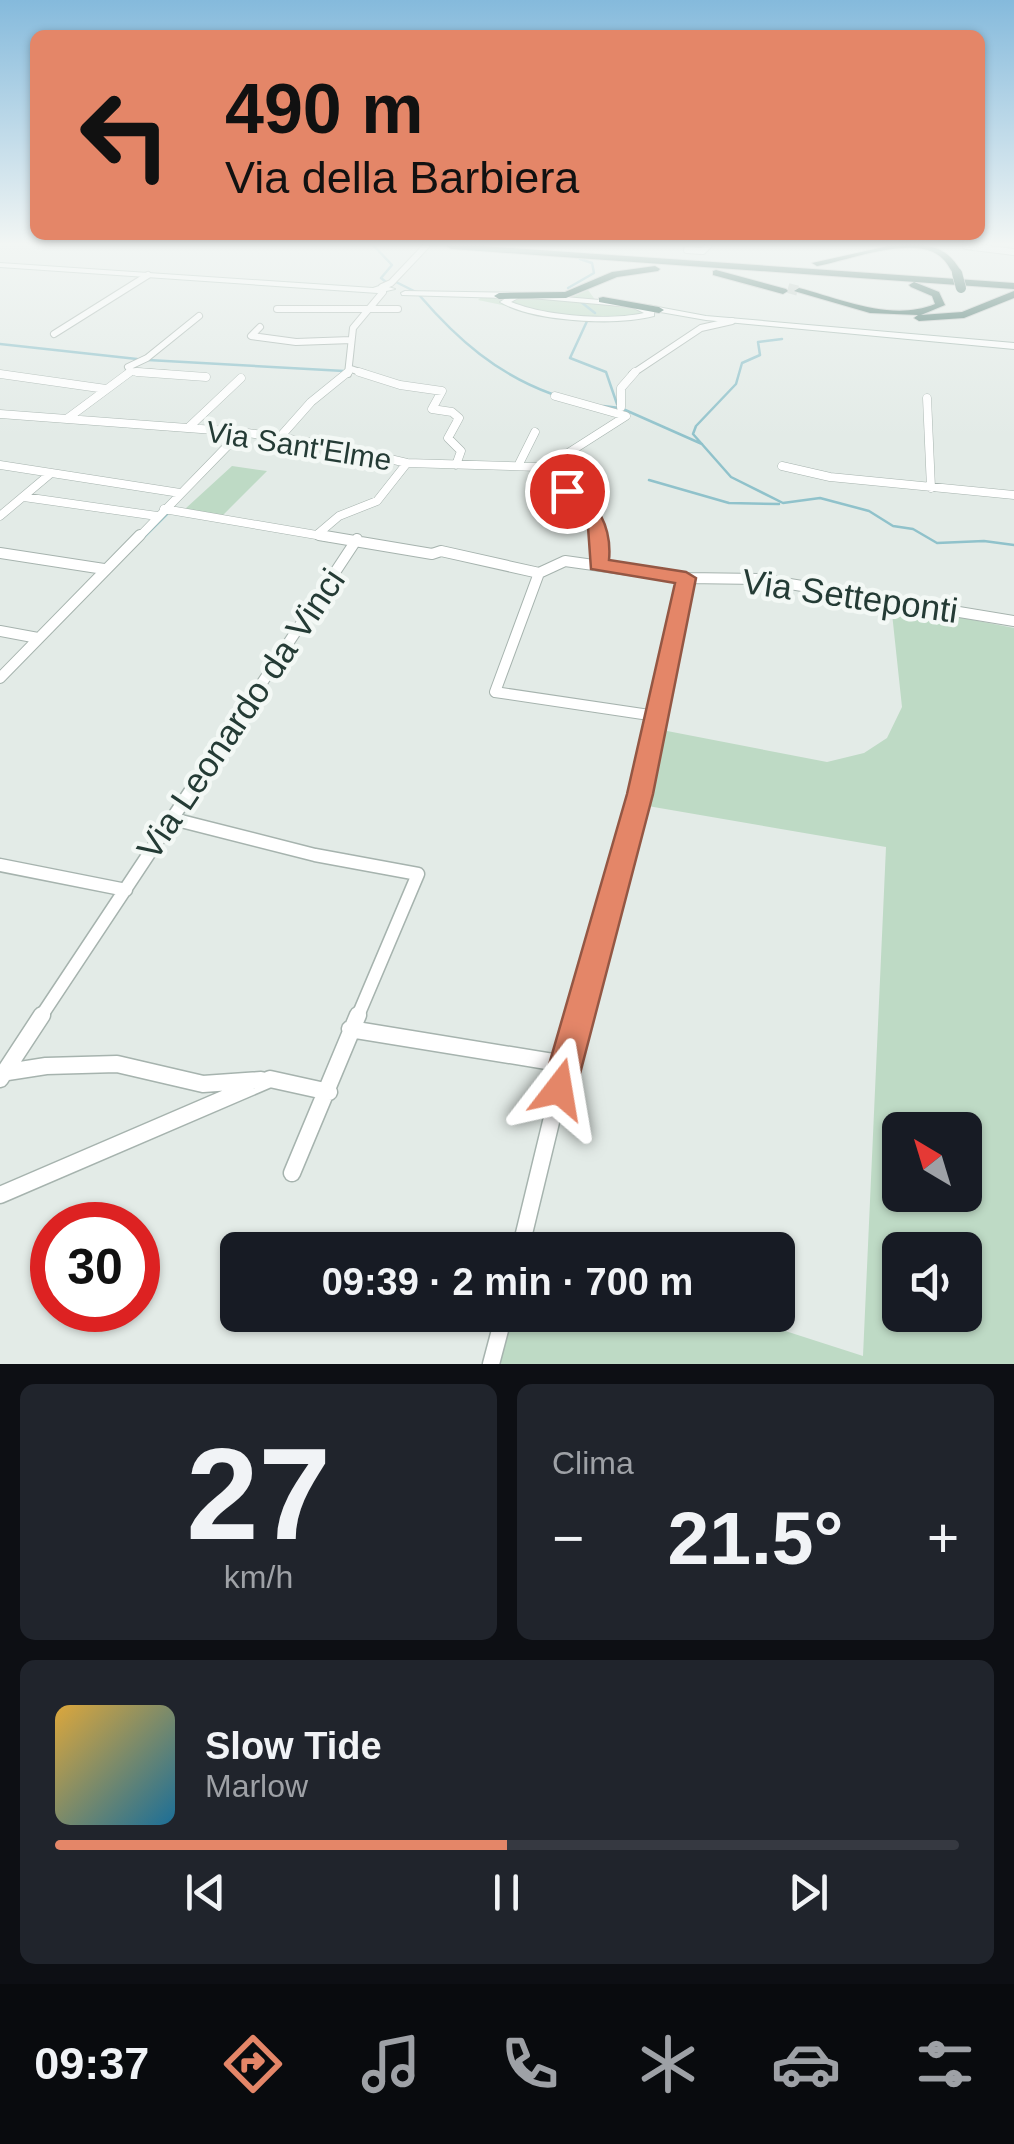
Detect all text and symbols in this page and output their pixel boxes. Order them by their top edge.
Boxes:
icon: left [60,70,190,200]
text: 490 m [225,70,423,148]
text: Via della Barbiera [225,152,579,203]
street label: Via Sant'Elme [204,415,394,476]
pin [525,449,610,534]
icon: arrive [540,464,595,519]
street label: Via Leonardo da Vinci [129,561,352,866]
street label: Via Setteponti [740,561,960,630]
position arrow [507,1037,611,1141]
north arrow [882,1112,982,1212]
map controls [882,1112,982,1332]
speed limit sign: 30 [30,1202,160,1332]
button: sound [882,1232,982,1332]
text: 09:39 · 2 min · 700 m [322,1261,693,1303]
text: 27 [186,1421,331,1567]
text: Clima [552,1445,634,1481]
text: 21.5° [668,1496,843,1580]
text: − [552,1507,584,1569]
text: + [927,1507,959,1569]
text: km/h [224,1559,293,1595]
text: Slow Tide [205,1725,382,1767]
text: Marlow [205,1768,308,1804]
icon: previous [178,1865,233,1920]
icon: pause [479,1865,534,1920]
icon: next [781,1865,836,1920]
icon: directions [218,2029,288,2099]
icon: music [356,2029,426,2099]
icon: phone [495,2029,565,2099]
icon: climate [633,2029,703,2099]
icon: car [771,2029,841,2099]
icon: filters [910,2029,980,2099]
text: 09:37 [34,2038,149,2089]

